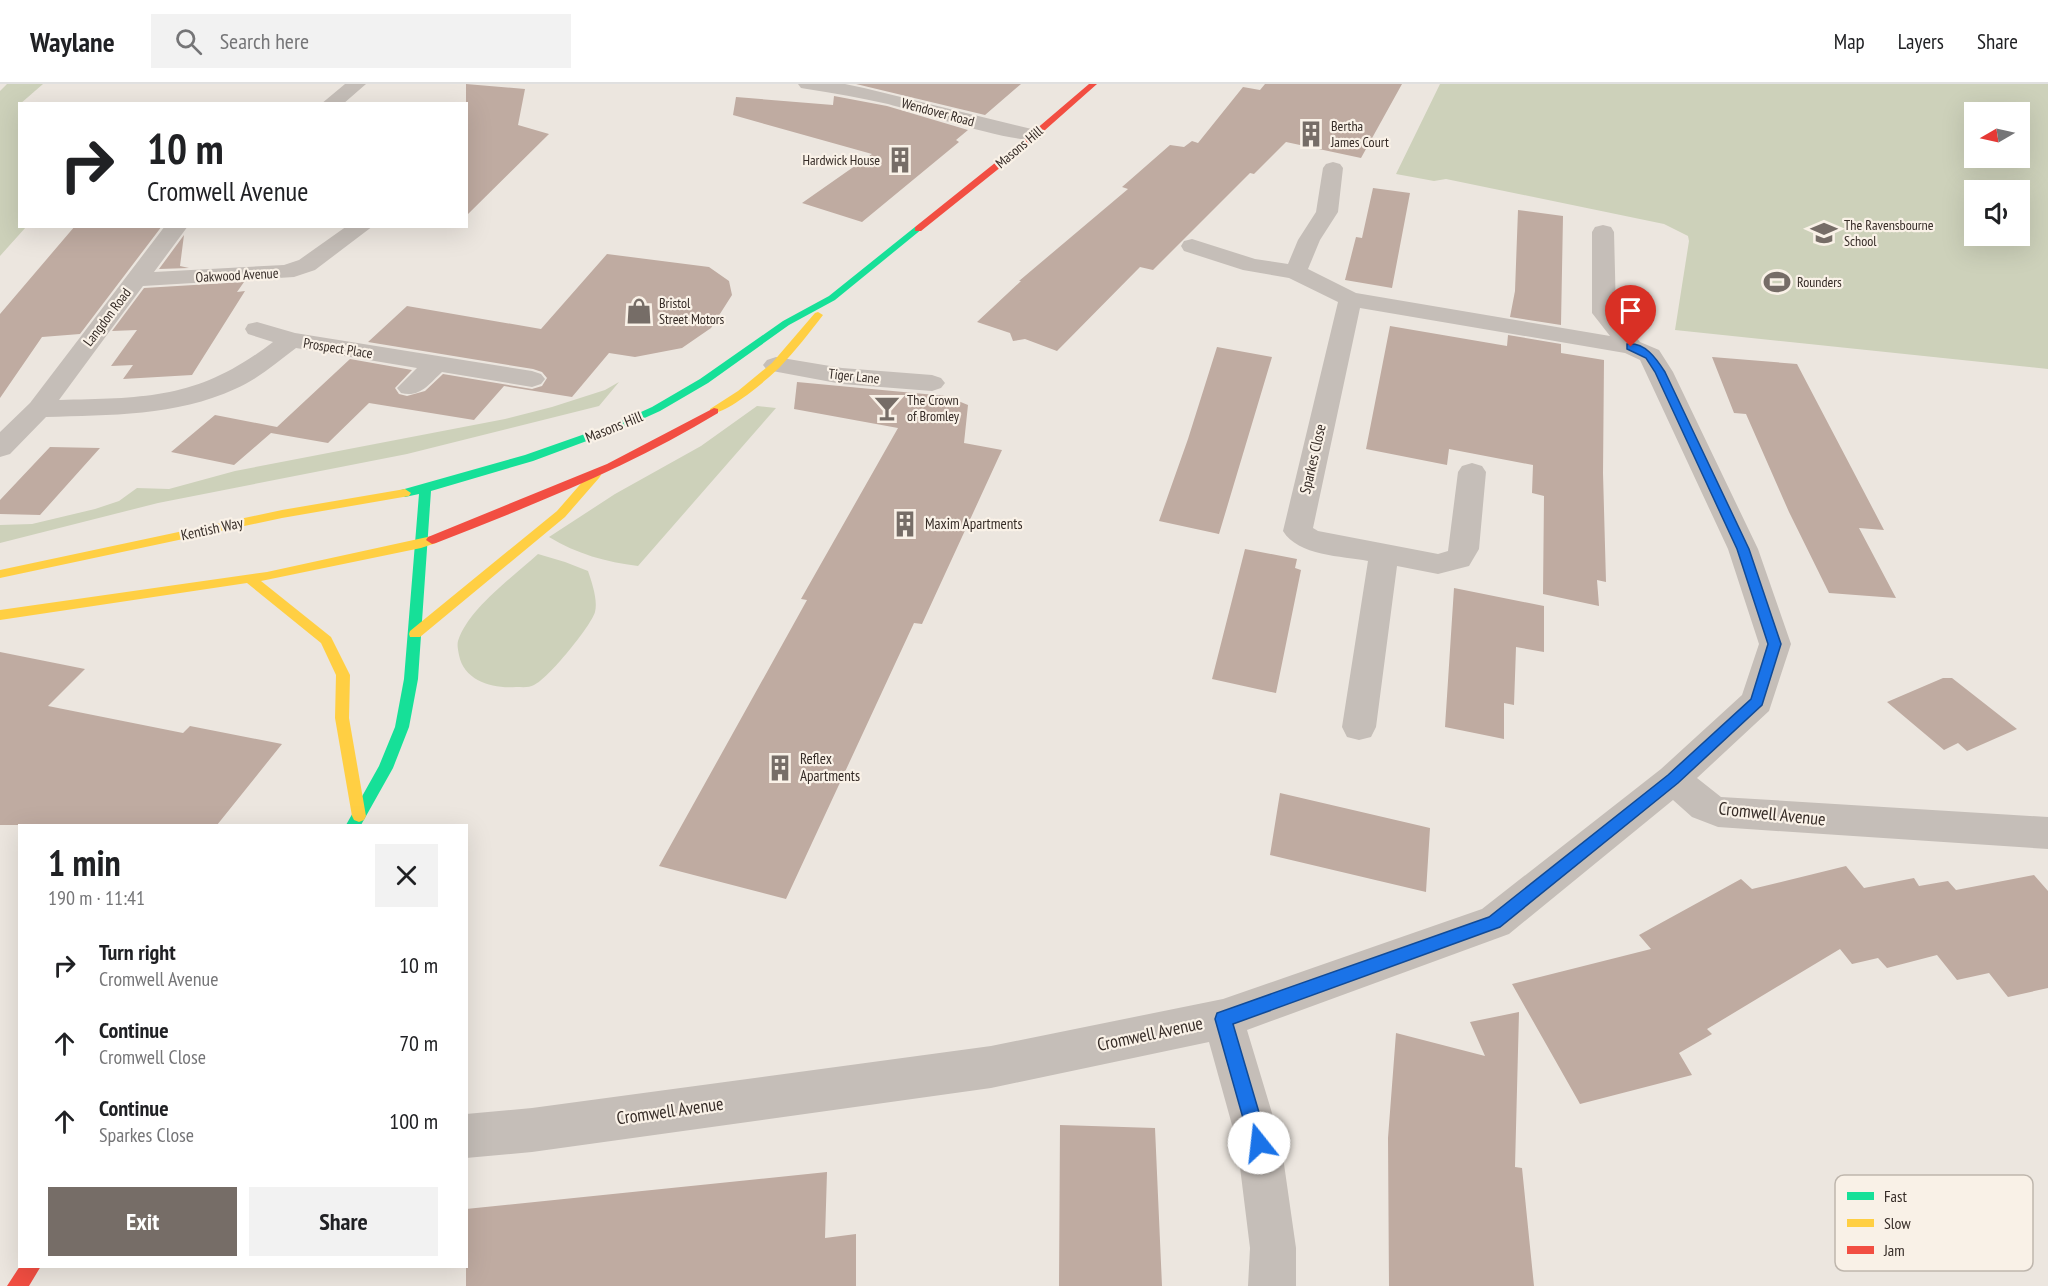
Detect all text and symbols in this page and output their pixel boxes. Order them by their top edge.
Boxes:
search box [151,14,571,68]
text: Waylane [30,23,115,60]
icon: search [172,25,205,58]
text: Search here [220,27,309,55]
text: Map [1834,28,1865,55]
text: Layers [1898,28,1944,55]
text: Share [1977,28,2018,55]
street label: Wendover Road [900,94,976,130]
north arrow [1964,102,2030,168]
map controls [1964,102,2030,246]
place label: Bertha James Court [1330,117,1389,151]
building icon: Bertha James Court [1296,119,1326,149]
text: 10 m [147,121,224,176]
street label: Masons Hill [992,122,1047,172]
icon: right [48,126,126,204]
building icon: Hardwick House [885,145,915,175]
place label: Hardwick House [803,151,880,169]
text: Cromwell Avenue [147,174,308,208]
button: sound [1964,180,2030,246]
place label: The Ravensbourne School [1844,216,1934,250]
school or university icon: The Ravensbourne School [1809,218,1839,248]
street label: Oakwood Avenue [195,264,279,286]
sports icon: Rounders [1762,267,1792,297]
place label: Rounders [1797,273,1842,291]
street label: Langdon Road [79,284,135,350]
pin [1605,285,1656,347]
place label: Bristol Street Motors [659,294,725,328]
icon: arrive [1614,294,1647,327]
shop icon: Bristol Street Motors [624,296,654,326]
street label: Prospect Place [302,334,374,362]
street label: Tiger Lane [828,364,881,388]
place label: The Crown of Bromley [907,391,960,425]
bar icon: The Crown of Bromley [872,393,902,423]
street label: Masons Hill [582,406,646,447]
street label: Sparkes Close [1295,422,1330,496]
building icon: Maxim Apartments [890,509,920,539]
street label: Kentish Way [179,513,245,544]
place label: Maxim Apartments [925,514,1023,533]
place label: Reflex Apartments [800,749,860,785]
building icon: Reflex Apartments [765,753,795,783]
street label: Cromwell Avenue [1717,796,1827,831]
text: 1 min [48,839,121,886]
button: close [375,844,438,907]
text: 190 m · 11:41 [48,885,145,911]
text: Turn right [99,938,176,966]
icon: right [48,949,81,982]
text: 10 m [399,951,438,979]
text: Cromwell Avenue [99,966,219,992]
street label: Cromwell Avenue [1095,1011,1205,1056]
text: Continue [99,1016,169,1044]
icon: ahead [48,1027,81,1060]
text: 70 m [399,1029,438,1057]
text: Cromwell Close [99,1044,206,1070]
street label: Cromwell Avenue [615,1092,725,1129]
text: Continue [99,1094,169,1122]
icon: ahead [48,1105,81,1138]
text: 100 m [389,1107,438,1135]
position arrow [1227,1111,1291,1175]
text: Sparkes Close [99,1122,194,1148]
legend [1835,1175,2033,1271]
text: Fast [1884,1186,1907,1206]
button: Exit [48,1187,237,1256]
button: Share [249,1187,438,1256]
text: Slow [1884,1213,1911,1233]
text: Jam [1883,1240,1905,1260]

